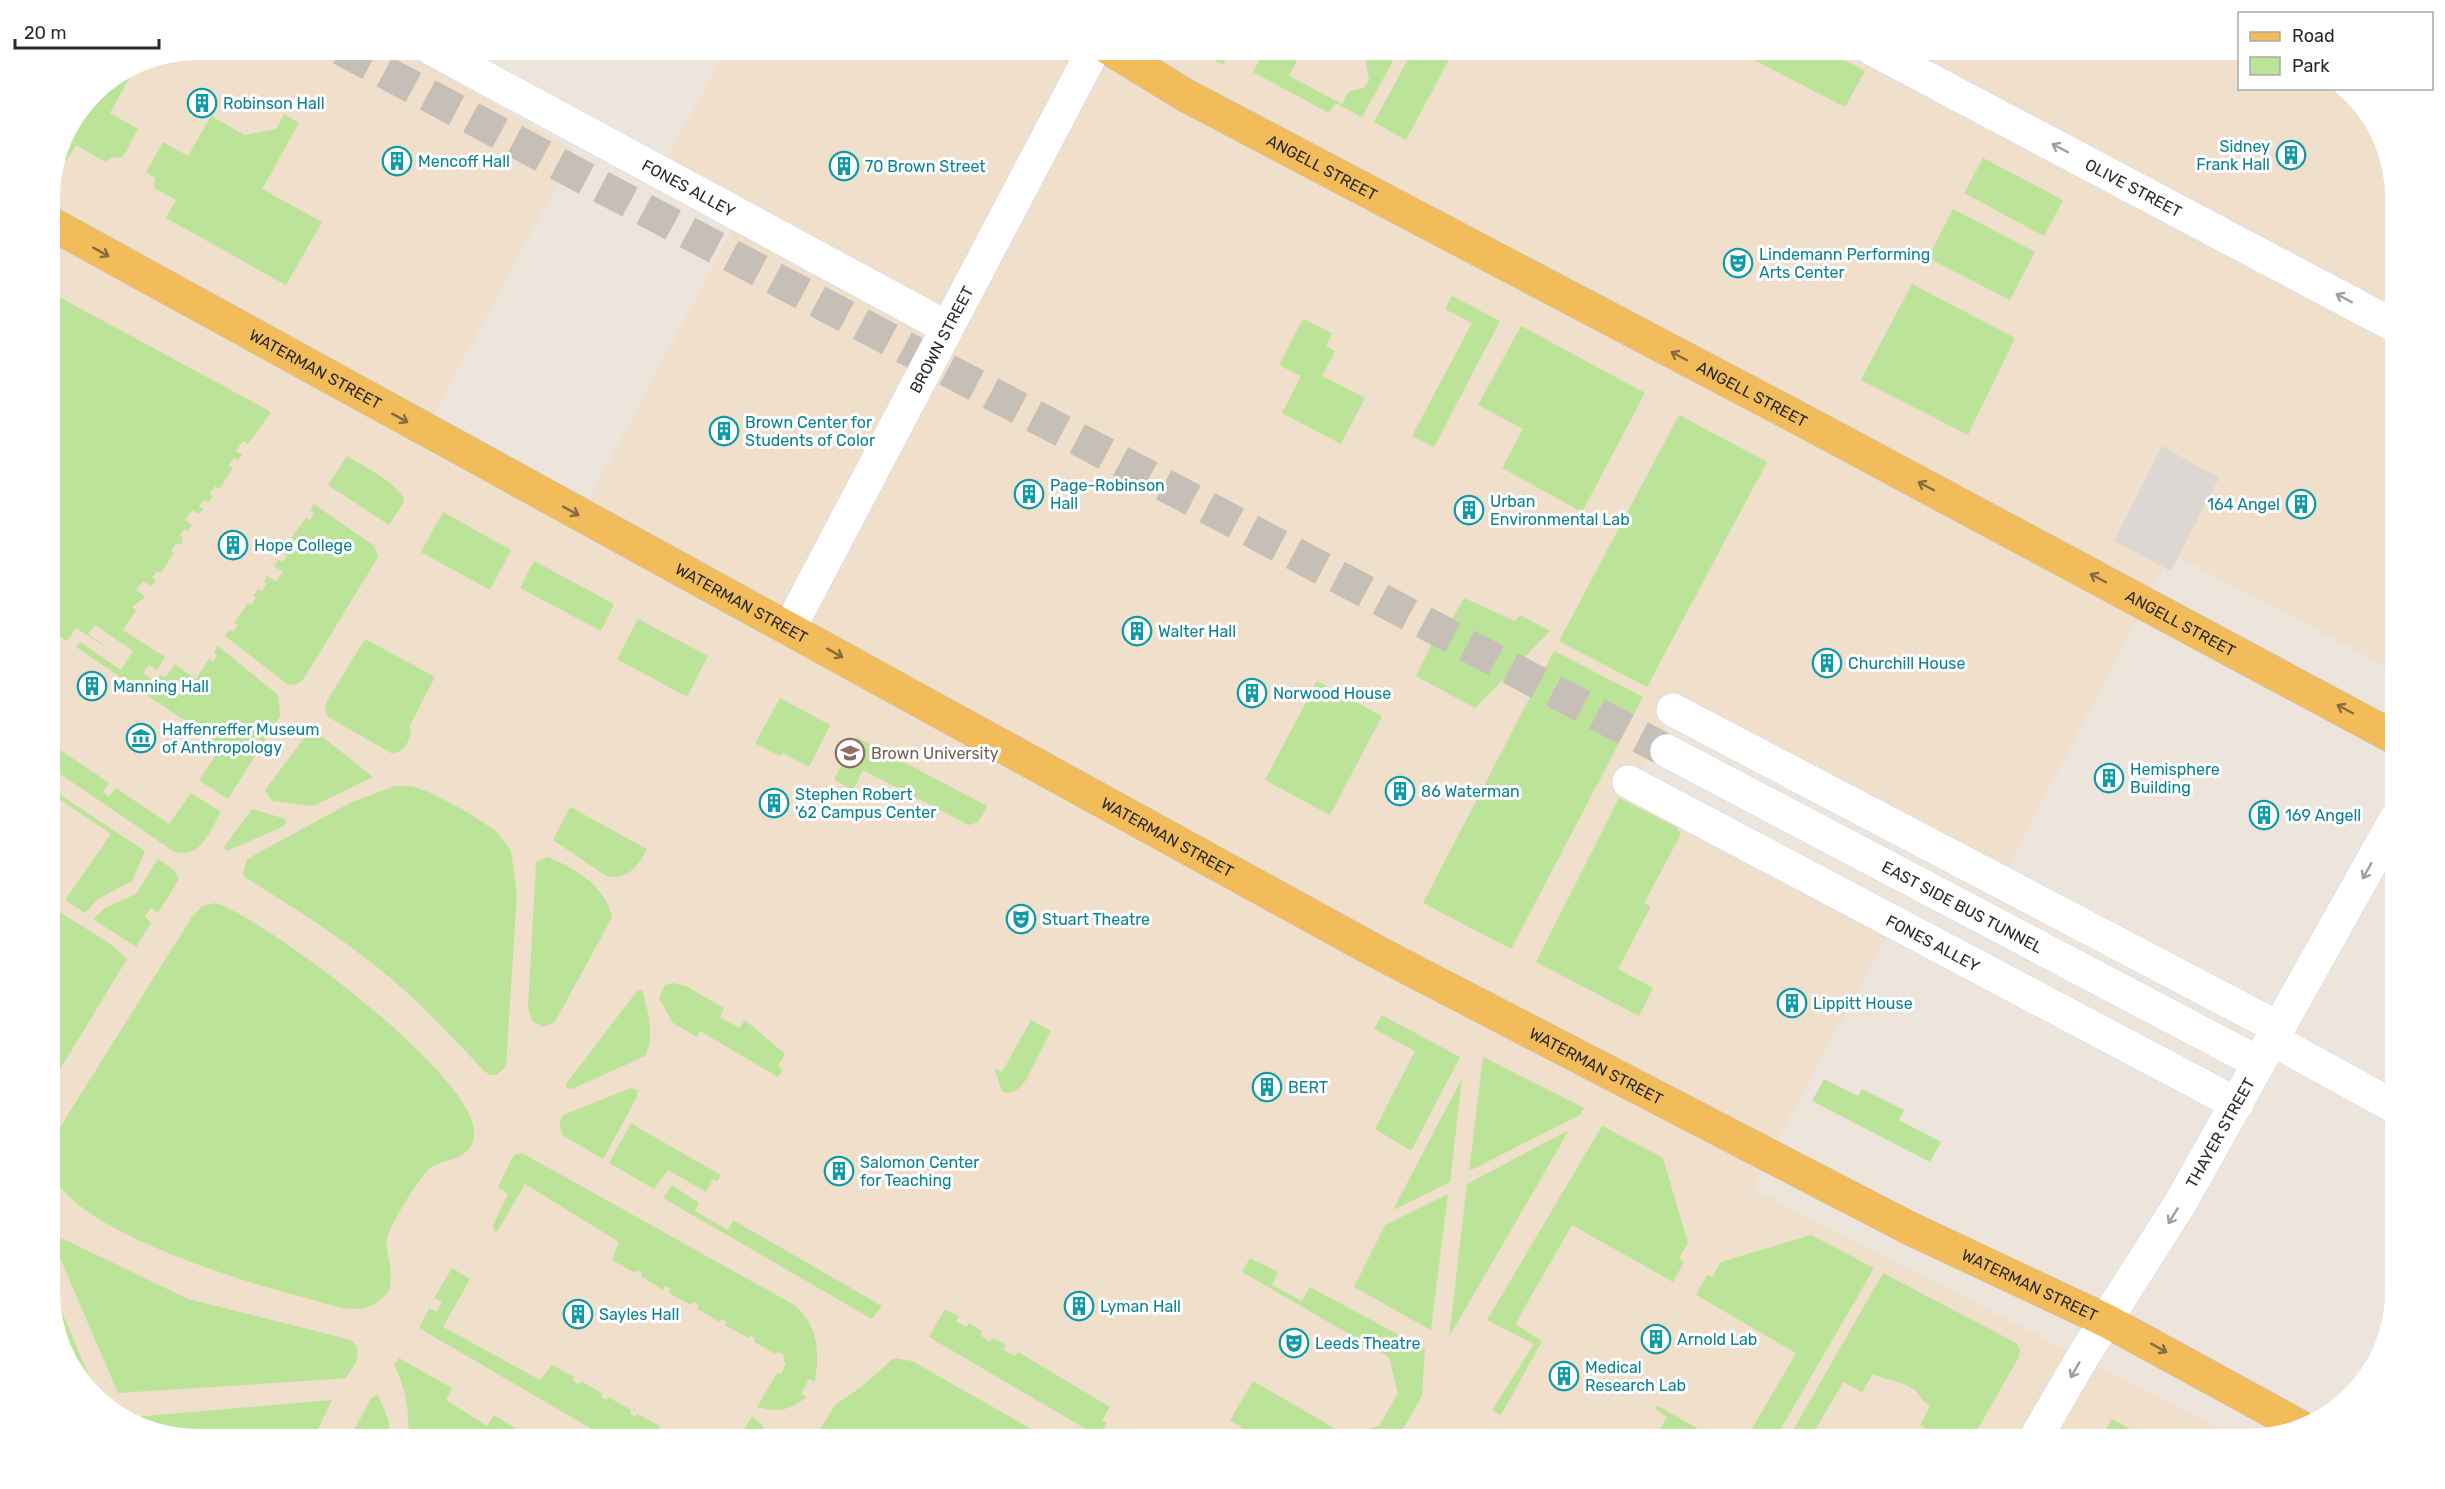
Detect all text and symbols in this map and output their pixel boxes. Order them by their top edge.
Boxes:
scale bar [15,12,159,50]
legend [2238,12,2433,90]
text: 20 m [24,22,66,44]
text: Road [2292,25,2335,47]
text: Park [2292,55,2330,77]
building icon: Robinson Hall [186,87,218,119]
place label: Robinson Hall [223,94,325,113]
street label: ANGELL STREET [1263,131,1380,205]
place label: Sidney Frank Hall [2196,137,2270,174]
building icon: Sidney Frank Hall [2275,139,2307,171]
one-way arrow [2052,142,2069,154]
building icon: Mencoff Hall [381,145,413,177]
building icon: 70 Brown Street [828,150,860,182]
place label: Mencoff Hall [418,152,510,171]
street label: FONES ALLEY [639,155,739,221]
street label: OLIVE STREET [2082,155,2185,221]
place label: 70 Brown Street [865,157,986,176]
place label: Lindemann Performing Arts Center [1759,245,1930,282]
one-way arrow [92,246,109,258]
theatre icon: Lindemann Performing Arts Center [1722,247,1754,279]
street label: BROWN STREET [906,283,978,396]
one-way arrow [2335,292,2353,304]
street label: WATERMAN STREET [246,325,385,413]
one-way arrow [1671,350,1689,361]
street label: ANGELL STREET [1693,357,1810,431]
one-way arrow [391,412,408,424]
place label: Brown Center for Students of Color [745,413,875,450]
building icon: Brown Center for Students of Color [708,415,740,447]
place label: Page-Robinson Hall [1050,476,1165,513]
building icon: Page-Robinson Hall [1013,478,1045,510]
one-way arrow [1918,480,1935,492]
building icon: 164 Angel [2285,488,2317,520]
place label: Urban Environmental Lab [1490,492,1630,529]
building icon: Urban Environmental Lab [1453,494,1485,526]
place label: 164 Angel [2207,495,2280,514]
one-way arrow [562,506,580,517]
building icon: Hope College [217,529,249,561]
place label: Hope College [254,536,352,555]
street label: WATERMAN STREET [672,559,811,647]
one-way arrow [2090,572,2108,583]
street label: ANGELL STREET [2122,586,2239,661]
building icon: Walter Hall [1121,615,1153,647]
place label: Walter Hall [1158,622,1236,641]
building icon: Churchill House [1811,647,1843,679]
one-way arrow [827,648,844,660]
place label: Churchill House [1848,654,1966,673]
building icon: Manning Hall [76,670,108,702]
place label: Manning Hall [113,677,209,696]
building icon: Norwood House [1236,677,1268,709]
place label: Norwood House [1273,684,1391,703]
one-way arrow [2336,703,2354,714]
place label: Haffenreffer Museum of Anthropology [162,720,319,757]
museum icon: Haffenreffer Museum of Anthropology [125,722,157,754]
school or university icon: Brown University [834,737,866,769]
place label: Brown University [871,744,999,763]
place label: Hemisphere Building [2130,760,2220,797]
building icon: Hemisphere Building [2093,762,2125,794]
building icon: 86 Waterman [1384,775,1416,807]
place label: 86 Waterman [1421,782,1520,801]
place label: Stephen Robert '62 Campus Center [795,785,936,822]
building icon: Stephen Robert '62 Campus Center [758,787,790,819]
street label: WATERMAN STREET [1098,793,1237,881]
building icon: 169 Angell [2248,799,2280,831]
place label: 169 Angell [2285,806,2361,825]
street label: EAST SIDE BUS TUNNEL [1879,857,2046,957]
one-way arrow [2361,862,2373,879]
theatre icon: Stuart Theatre [1005,903,1037,935]
place label: Stuart Theatre [1042,910,1150,929]
street label: FONES ALLEY [1883,911,1983,976]
building icon: Lippitt House [1776,987,1808,1019]
place label: Lippitt House [1813,994,1913,1013]
street label: WATERMAN STREET [1526,1024,1666,1109]
building icon: BERT [1251,1071,1283,1103]
street label: THAYER STREET [2182,1075,2259,1191]
place label: BERT [1288,1078,1328,1097]
place label: Salomon Center for Teaching [860,1153,979,1190]
building icon: Salomon Center for Teaching [823,1155,855,1187]
one-way arrow [2166,1207,2178,1224]
street label: WATERMAN STREET [1959,1245,2101,1325]
building icon: Lyman Hall [1063,1290,1095,1322]
place label: Lyman Hall [1100,1297,1181,1316]
building icon: Sayles Hall [562,1298,594,1330]
place label: Sayles Hall [599,1305,679,1324]
building icon: Arnold Lab [1640,1323,1672,1355]
theatre icon: Leeds Theatre [1278,1327,1310,1359]
place label: Arnold Lab [1677,1330,1757,1349]
place label: Leeds Theatre [1315,1334,1421,1353]
one-way arrow [2150,1342,2167,1354]
place label: Medical Research Lab [1585,1358,1686,1395]
building icon: Medical Research Lab [1548,1360,1580,1392]
one-way arrow [2069,1361,2081,1378]

